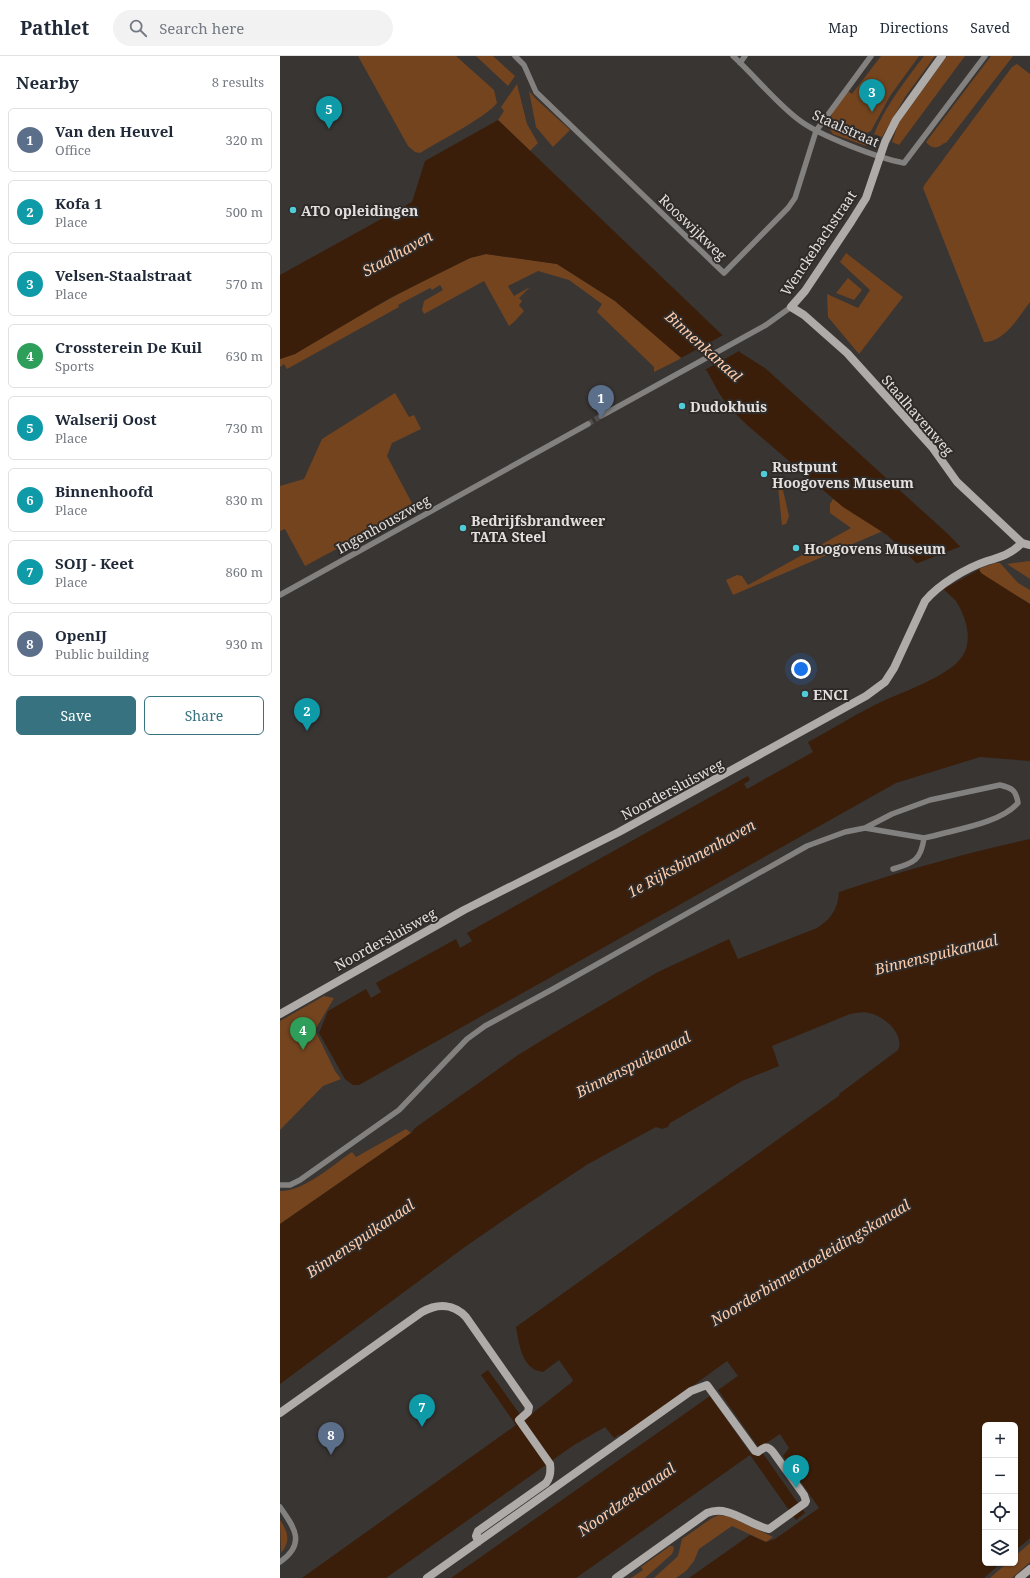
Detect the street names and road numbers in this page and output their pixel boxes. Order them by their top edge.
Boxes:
street label: Staalstraat [810,105,882,151]
street label: Wenckebachstraat [776,187,860,299]
street label: Rooswijkweg [655,190,731,265]
street label: Staalhavenweg [878,371,959,460]
street label: Ingenhouszweg [333,490,434,558]
street label: Noordersluisweg [617,754,727,824]
street label: Noordersluisweg [331,903,440,975]

